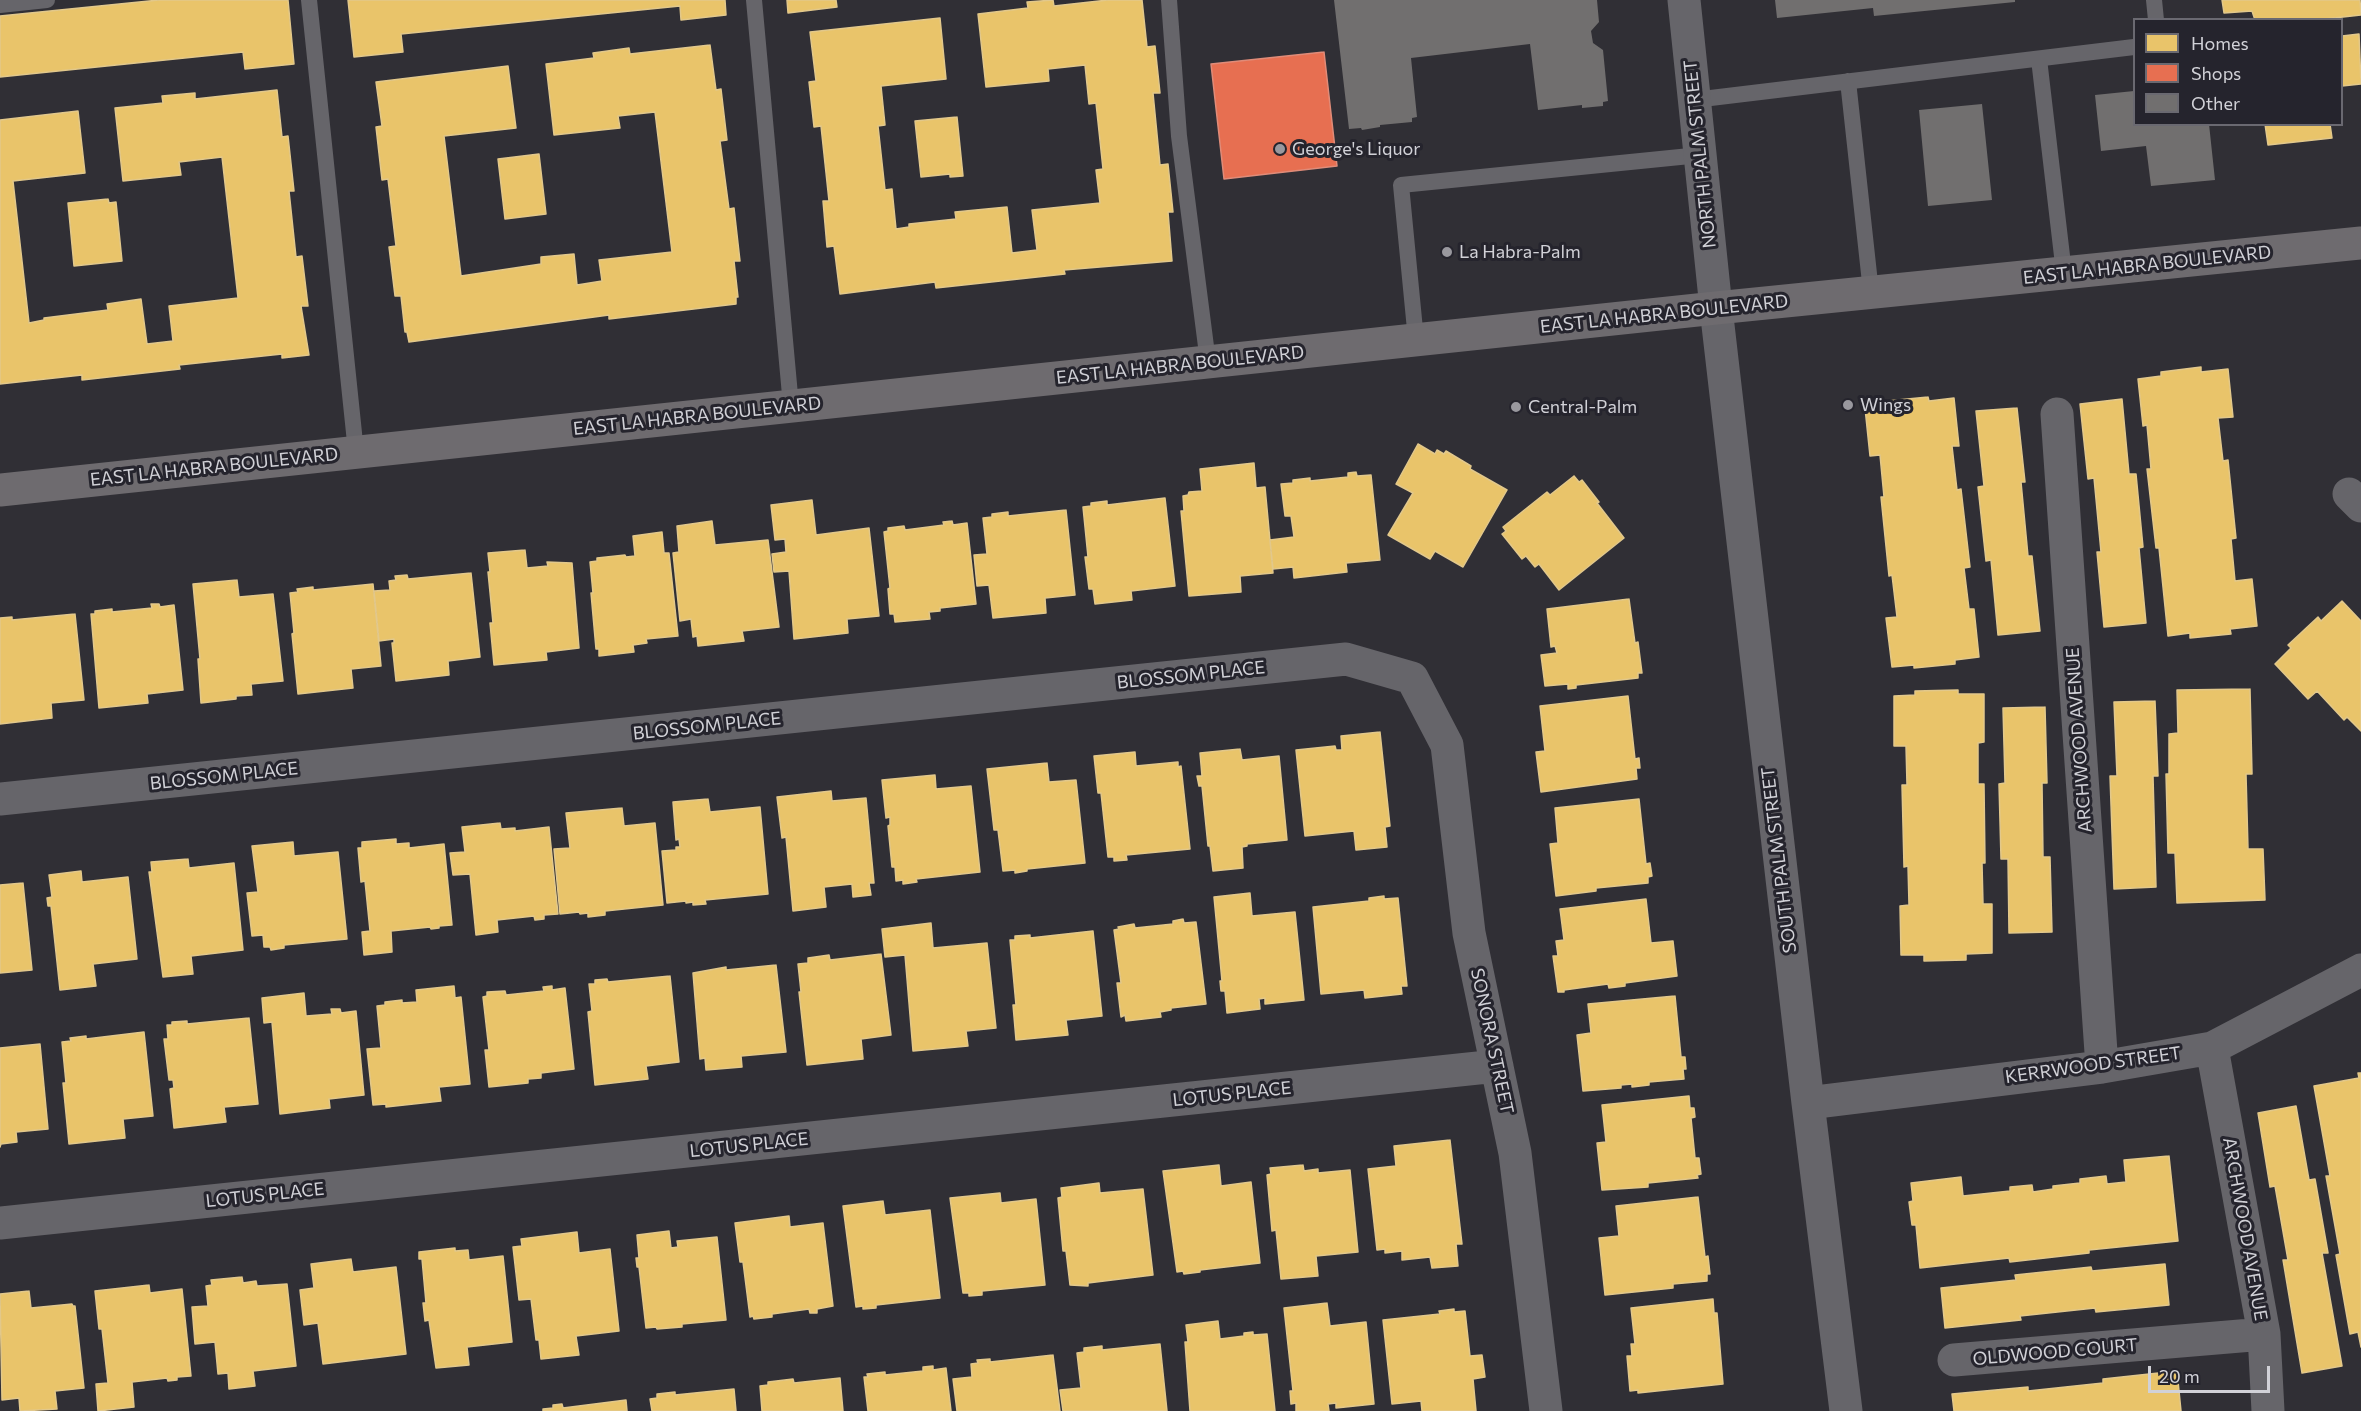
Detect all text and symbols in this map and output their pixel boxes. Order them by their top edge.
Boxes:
legend [2133,18,2343,126]
text: Homes [2191,32,2249,54]
street label: NORTH PALM STREET [1679,59,1721,249]
text: Shops [2191,62,2241,84]
text: Other [2191,92,2240,114]
place label: George's Liquor [1292,138,1420,160]
marker: George's Liquor [1273,142,1287,156]
place label: La Habra-Palm [1459,241,1581,263]
street label: EAST LA HABRA BOULEVARD [2022,241,2272,289]
marker: La Habra-Palm [1440,245,1454,259]
street label: EAST LA HABRA BOULEVARD [1539,290,1789,338]
street label: EAST LA HABRA BOULEVARD [1055,341,1305,389]
street label: EAST LA HABRA BOULEVARD [572,392,822,440]
place label: Wings [1860,394,1911,416]
place label: Central-Palm [1528,396,1637,418]
marker: Wings [1841,398,1855,412]
marker: Central-Palm [1509,400,1523,414]
street label: EAST LA HABRA BOULEVARD [89,443,339,491]
street label: ARCHWOOD AVENUE [2062,647,2096,833]
street label: BLOSSOM PLACE [1116,656,1266,694]
street label: BLOSSOM PLACE [632,707,782,745]
street label: BLOSSOM PLACE [149,757,299,795]
street label: SOUTH PALM STREET [1757,766,1801,954]
street label: SONORA STREET [1466,966,1518,1116]
street label: KERRWOOD STREET [2004,1042,2182,1088]
street label: LOTUS PLACE [1172,1077,1292,1111]
street label: LOTUS PLACE [689,1128,809,1162]
street label: ARCHWOOD AVENUE [2218,1136,2272,1322]
street label: LOTUS PLACE [205,1178,325,1212]
street label: OLDWOOD COURT [1972,1334,2138,1370]
scale bar [2151,1354,2272,1392]
text: 20 m [2159,1365,2200,1387]

